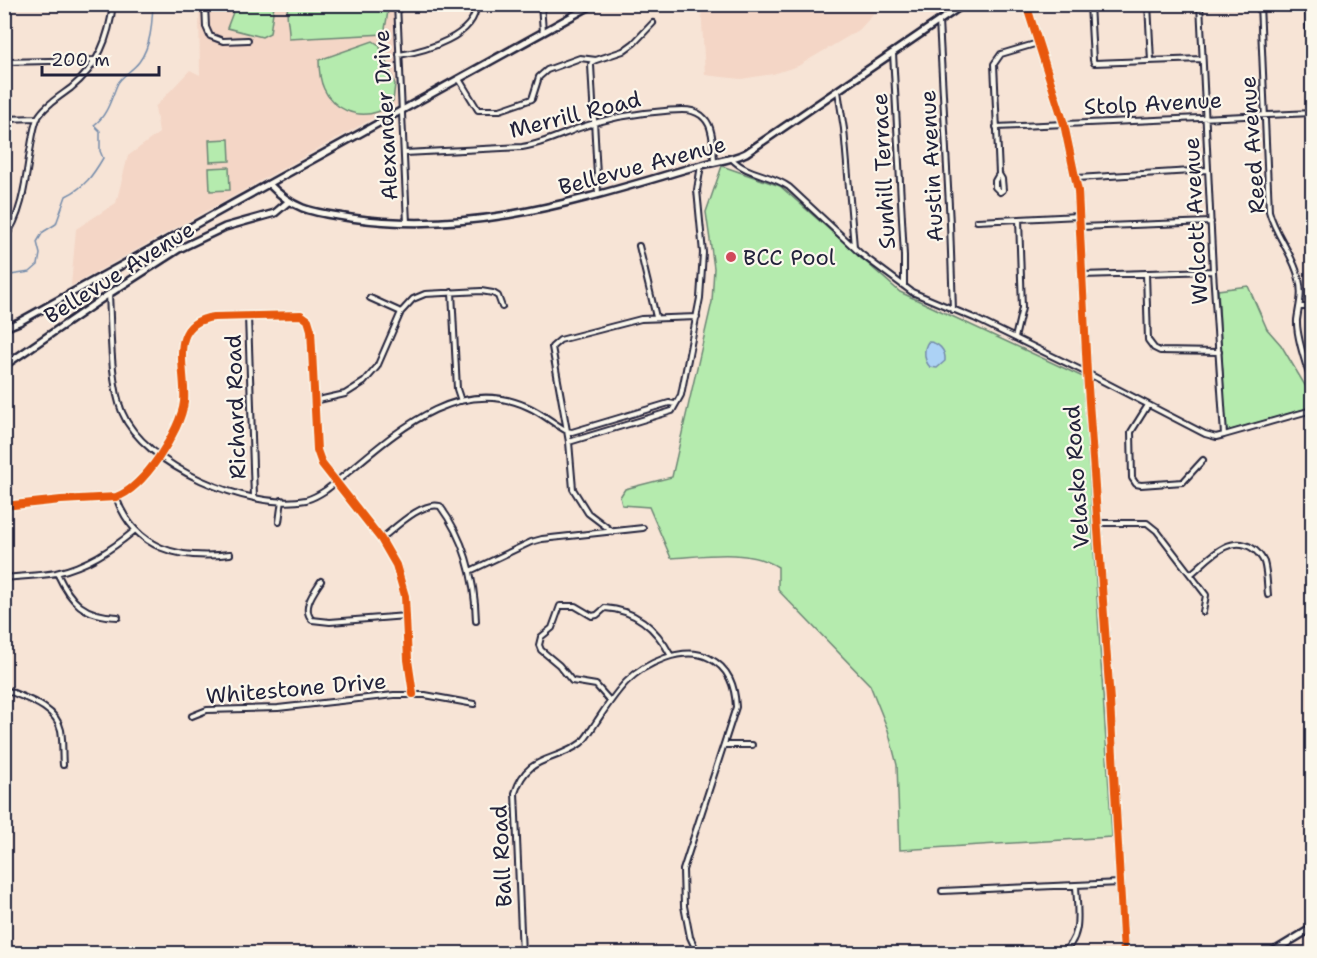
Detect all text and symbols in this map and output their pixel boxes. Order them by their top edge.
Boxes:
street label: Alexander Drive [367,29,404,201]
scale bar [42,39,159,77]
text: 200 m [51,48,110,72]
street label: Reed Avenue [1233,75,1272,215]
street label: Merrill Road [506,84,644,145]
street label: Stolp Avenue [1083,85,1223,122]
street label: Austin Avenue [913,89,950,243]
street label: Sunhill Terrace [865,92,902,250]
street label: Bellevue Avenue [555,129,729,202]
street label: Wolcott Avenue [1177,136,1214,305]
street label: Bellevue Avenue [39,215,200,330]
place label: BCC Pool [743,243,836,272]
marker: BCC Pool [724,250,738,264]
street label: Richard Road [218,334,253,480]
street label: Velasko Road [1057,404,1096,550]
street label: Whitestone Drive [205,666,388,711]
street label: Ball Road [484,804,519,908]

